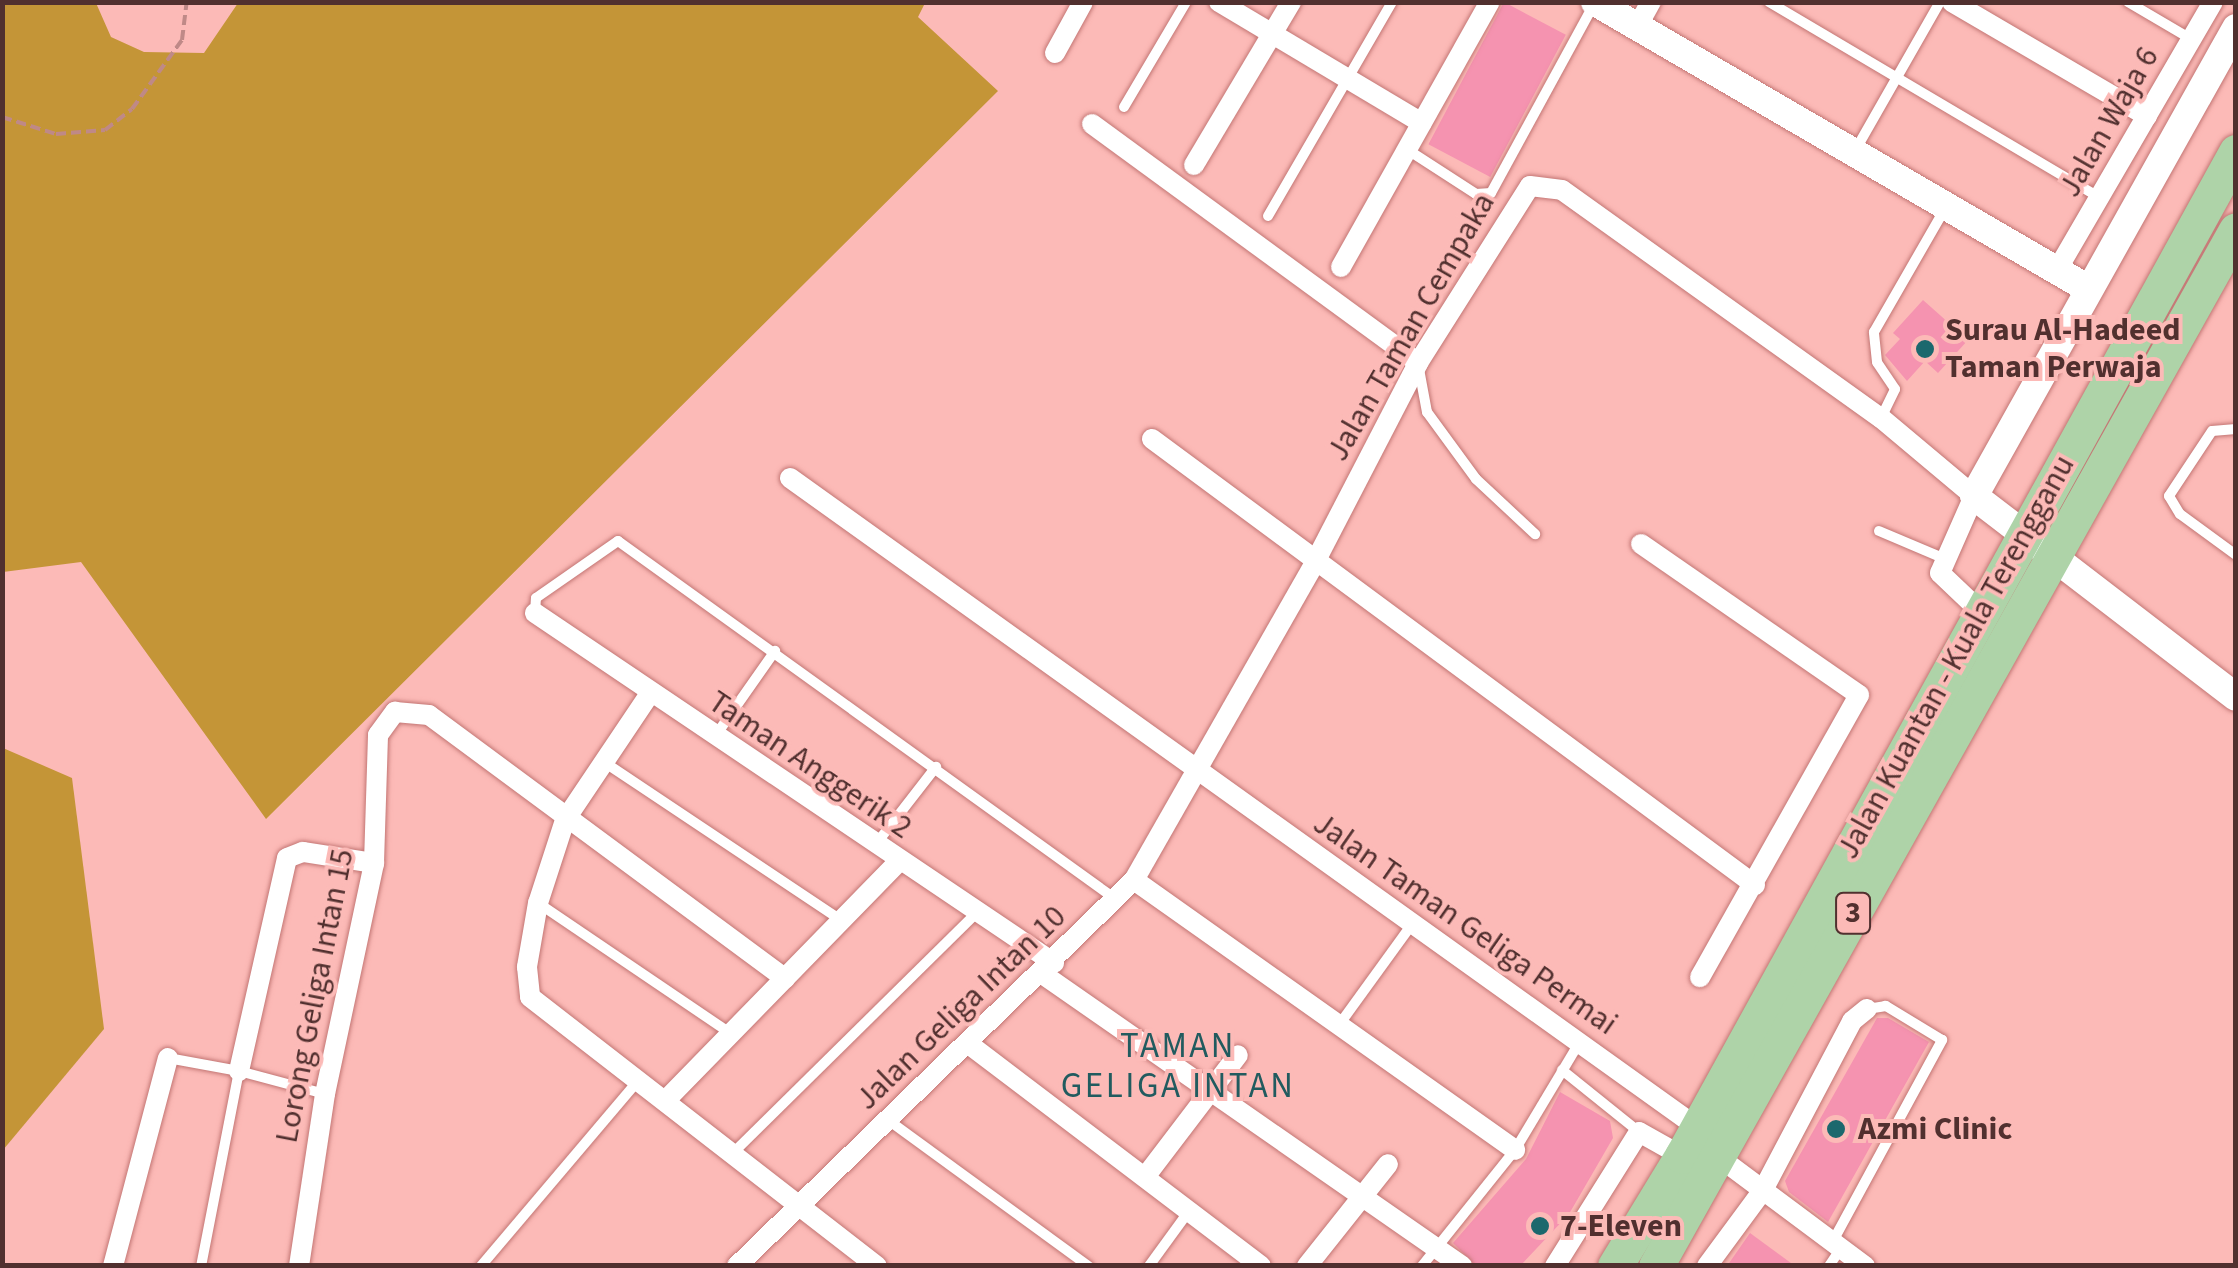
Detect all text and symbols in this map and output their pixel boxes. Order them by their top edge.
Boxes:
street label: Jalan Waja 6 [2051,40,2167,204]
street label: Jalan Taman Cempaka [1319,186,1503,468]
place label: Surau Al-Hadeed Taman Perwaja [1945,312,2181,387]
marker: Surau Al-Hadeed Taman Perwaja [1914,338,1936,360]
street label: Jalan Kuantan - Kuala Terengganu [1829,449,2083,865]
street label: Taman Anggerik 2 [701,683,919,847]
street label: Jalan Taman Geliga Permai [1306,805,1624,1043]
street label: Lorong Geliga Intan 15 [268,846,362,1146]
road number: 3 [1833,888,1873,938]
street label: Jalan Geliga Intan 10 [848,898,1074,1118]
district label: TAMAN GELIGA INTAN [1061,1025,1295,1107]
place label: Azmi Clinic [1858,1110,2012,1148]
marker: Azmi Clinic [1823,1116,1849,1142]
place label: 7-Eleven [1560,1207,1682,1245]
marker: 7-Eleven [1529,1215,1551,1237]

